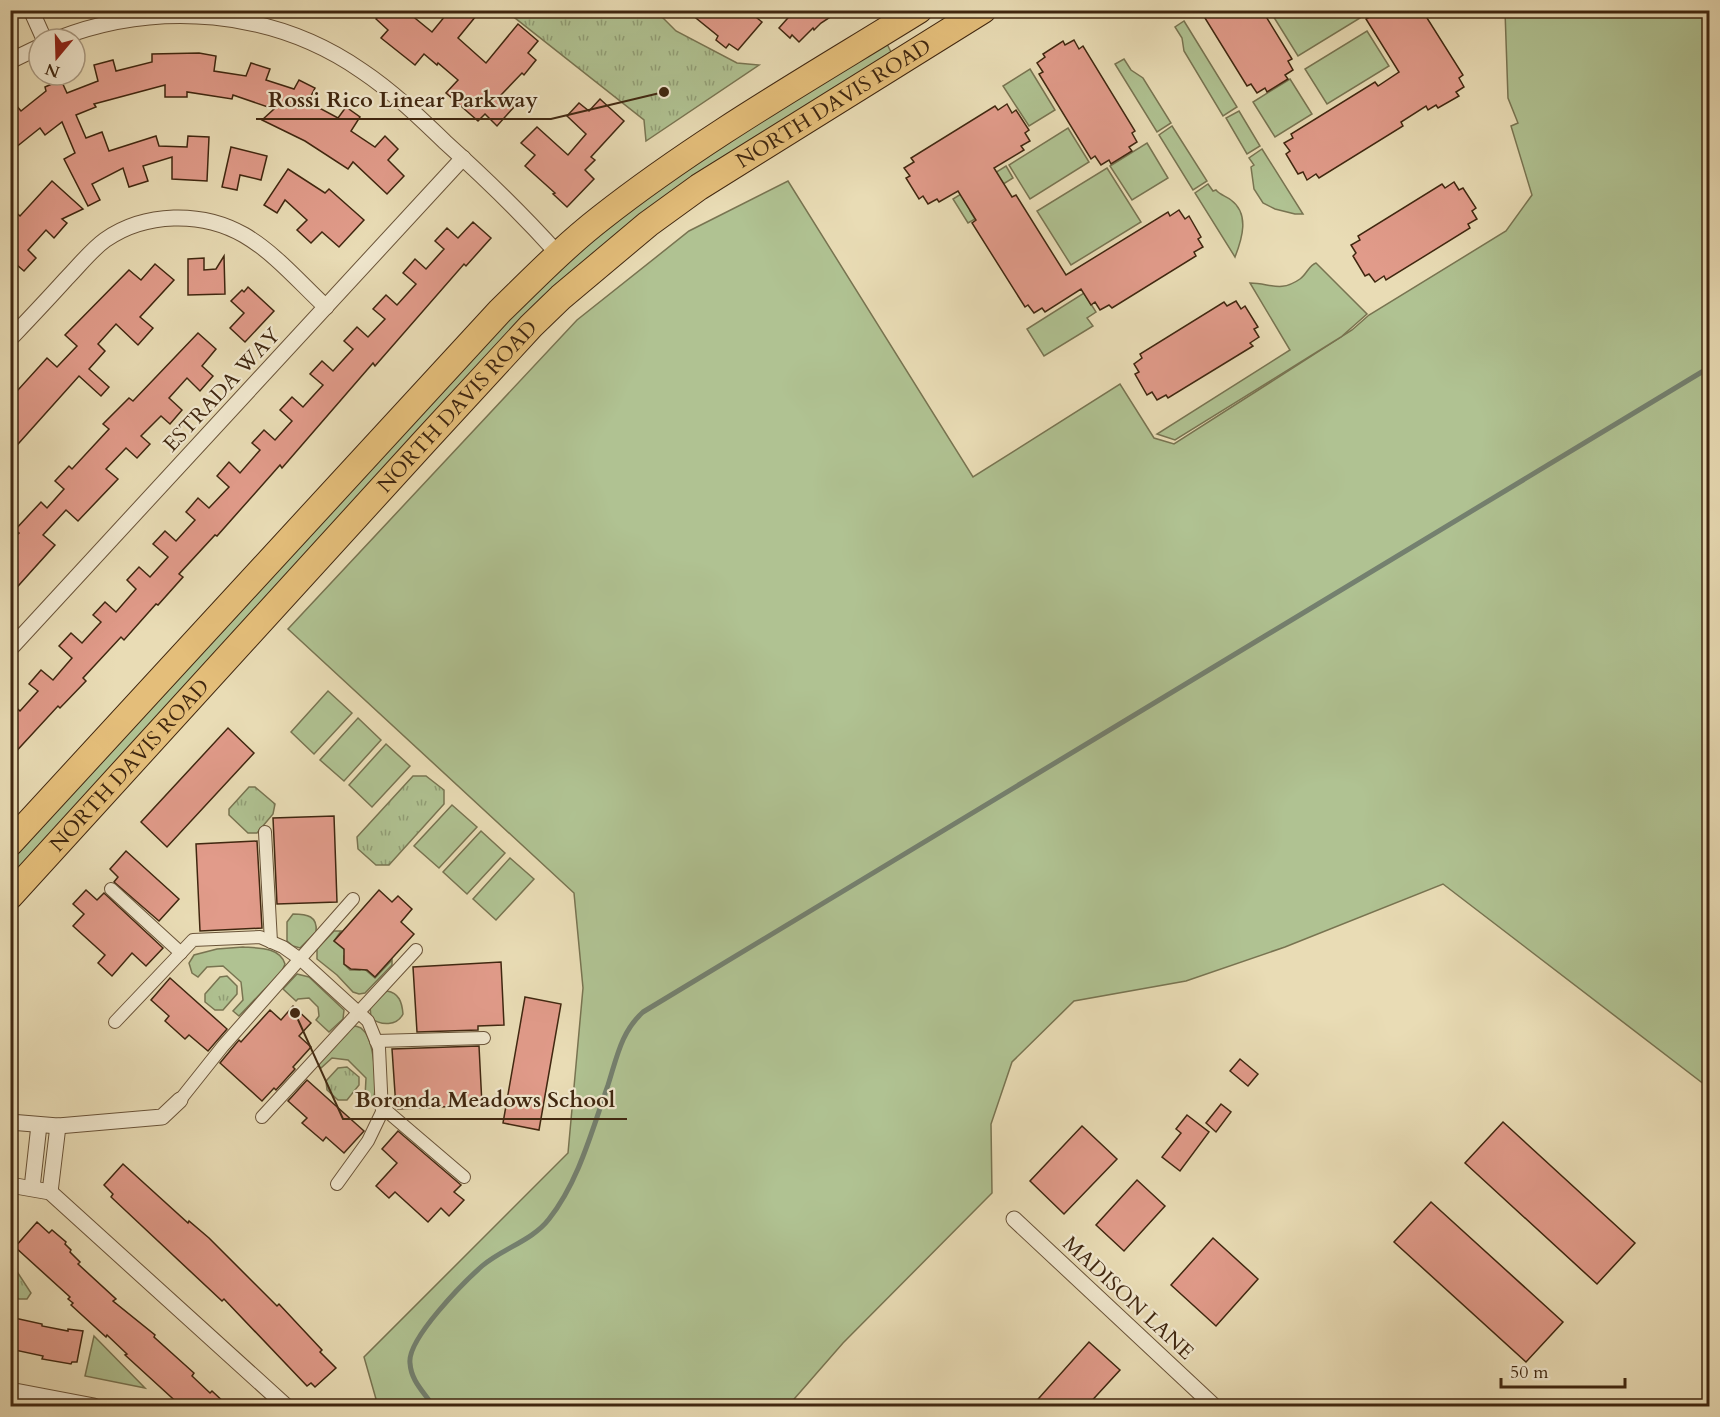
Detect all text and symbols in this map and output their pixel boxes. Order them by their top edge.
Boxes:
north arrow [27,27,87,87]
street label: NORTH DAVIS ROAD [730,31,937,175]
text: N [42,58,63,83]
callout: Rossi Rico Linear Parkway [256,79,551,119]
text: Rossi Rico Linear Parkway [268,85,539,115]
street label: NORTH DAVIS ROAD [370,314,544,499]
street label: ESTRADA WAY [157,321,287,458]
street label: NORTH DAVIS ROAD [43,672,216,858]
callout: Boronda Meadows School [343,1079,627,1119]
text: Boronda Meadows School [355,1085,616,1115]
street label: MADISON LANE [1056,1230,1200,1366]
scale bar [1501,1351,1626,1389]
text: 50 m [1510,1360,1549,1385]

